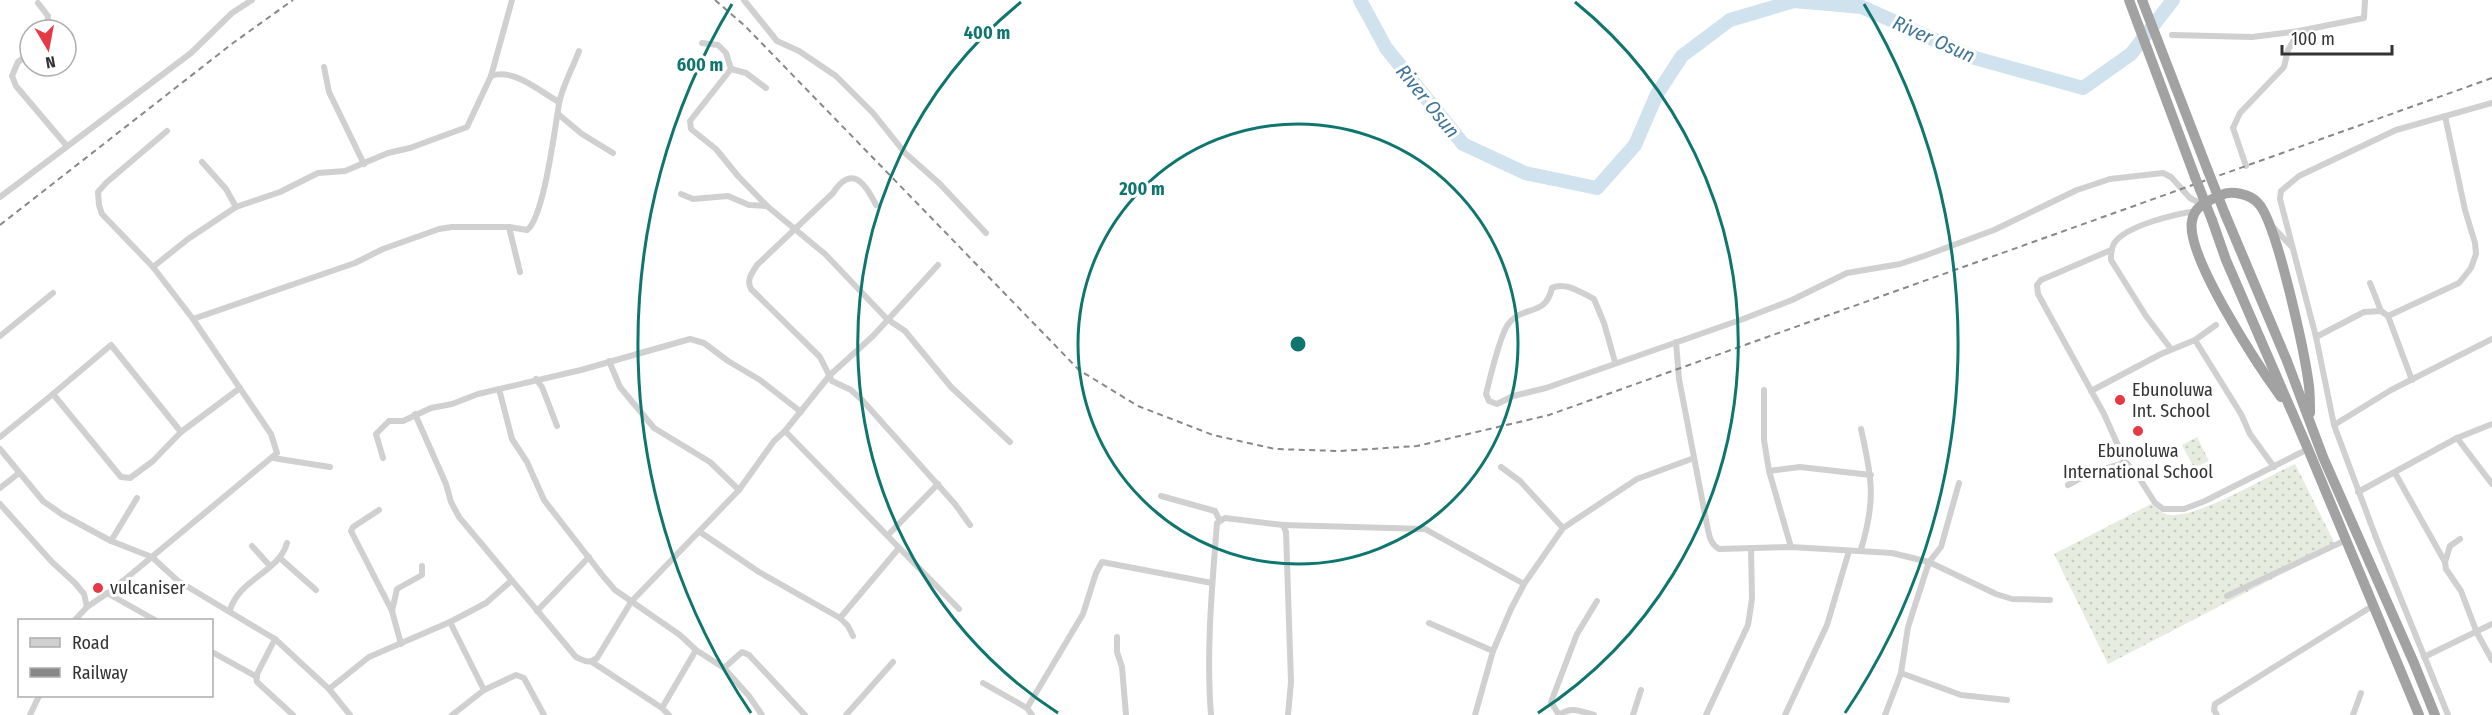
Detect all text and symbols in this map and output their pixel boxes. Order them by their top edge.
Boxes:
water label: River Osun [1889,10,1979,68]
north arrow [18,18,78,78]
scale bar [2282,18,2392,56]
text: 400 m [964,22,1010,44]
text: 100 m [2291,28,2335,50]
text: N [44,52,57,72]
text: 600 m [677,54,723,76]
water label: River Osun [1391,59,1465,143]
text: 200 m [1118,178,1165,200]
centre of rings [1288,334,1308,354]
place label: Ebunoluwa Int. School [2132,379,2213,422]
marker: Ebunoluwa Int. School [2113,393,2127,407]
marker: Ebunoluwa International School [2131,424,2145,438]
place label: Ebunoluwa International School [2063,440,2213,483]
place label: vulcaniser [110,577,186,599]
marker: vulcaniser [91,581,105,595]
legend [18,619,213,697]
text: Road [72,632,109,654]
text: Railway [72,662,128,684]

